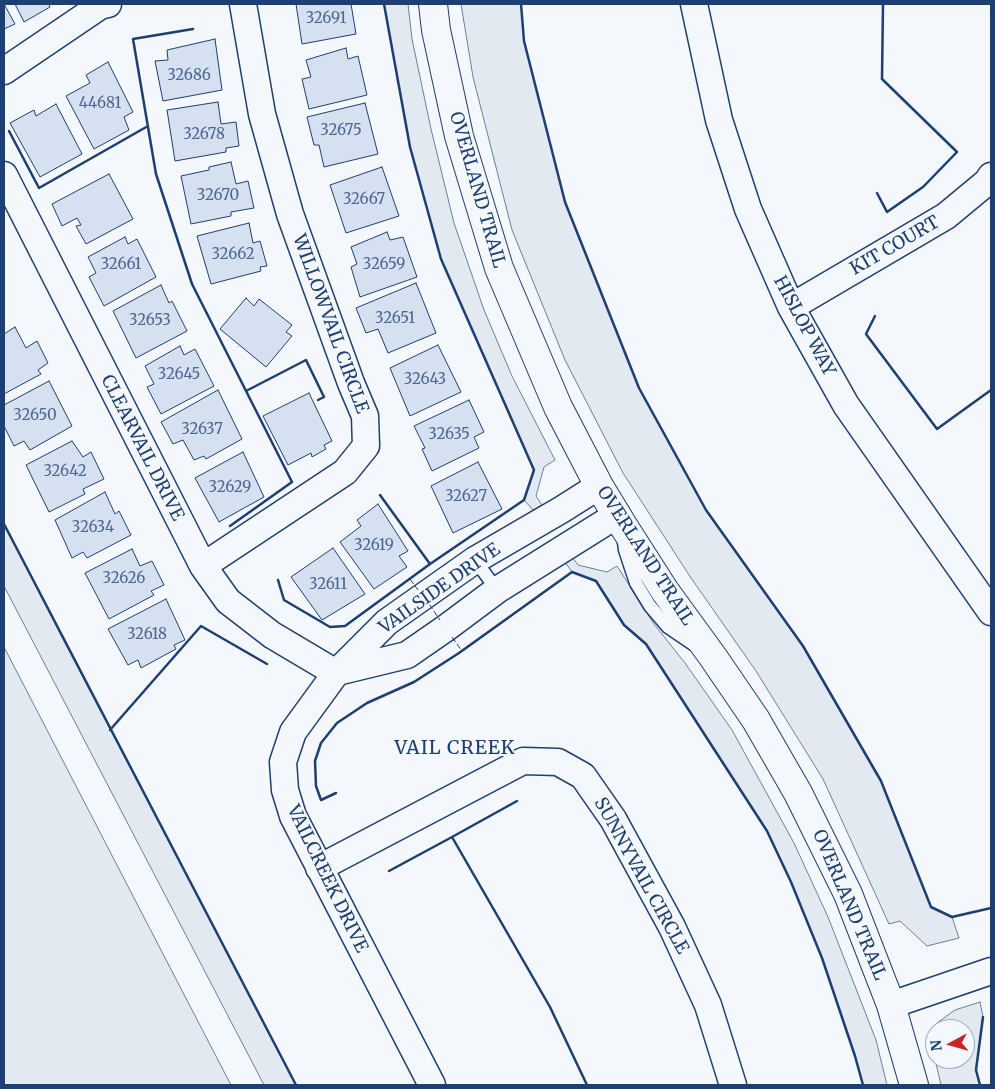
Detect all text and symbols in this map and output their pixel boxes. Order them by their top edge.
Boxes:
house number: 32691 [306,10,346,28]
house number: 32686 [167,67,211,85]
house number: 44681 [79,95,121,113]
street label: OVERLAND TRAIL [444,109,510,271]
house number: 32675 [320,122,362,140]
house number: 32678 [183,126,225,144]
house number: 32670 [197,187,239,205]
house number: 32667 [343,191,385,209]
street label: KIT COURT [847,212,943,280]
street label: WILLOWVAIL CIRCLE [288,231,372,417]
house number: 32662 [211,246,255,264]
house number: 32661 [101,256,141,274]
house number: 32659 [363,256,405,274]
street label: HISLOP WAY [769,272,839,380]
house number: 32651 [375,310,415,328]
house number: 32653 [129,312,171,330]
house number: 32645 [158,366,200,384]
street label: CLEARVAIL DRIVE [96,371,188,525]
house number: 32643 [404,371,446,389]
house number: 32650 [13,407,57,425]
house number: 32637 [181,421,223,439]
house number: 32635 [428,426,470,444]
house number: 32642 [43,463,87,481]
house number: 32629 [209,479,251,497]
street label: OVERLAND TRAIL [592,482,698,630]
house number: 32627 [445,488,487,506]
house number: 32634 [72,519,114,537]
house number: 32619 [354,537,394,555]
street label: VAILSIDE DRIVE [375,539,505,639]
house number: 32626 [103,570,145,588]
house number: 32611 [309,576,347,594]
house number: 32618 [127,626,167,644]
district label: VAIL CREEK [393,738,517,760]
street label: SUNNYVAIL CIRCLE [589,794,693,958]
street label: VAILCREEK DRIVE [282,802,372,956]
street label: OVERLAND TRAIL [807,826,891,984]
north arrow [925,1019,975,1069]
text: N [927,1039,946,1052]

